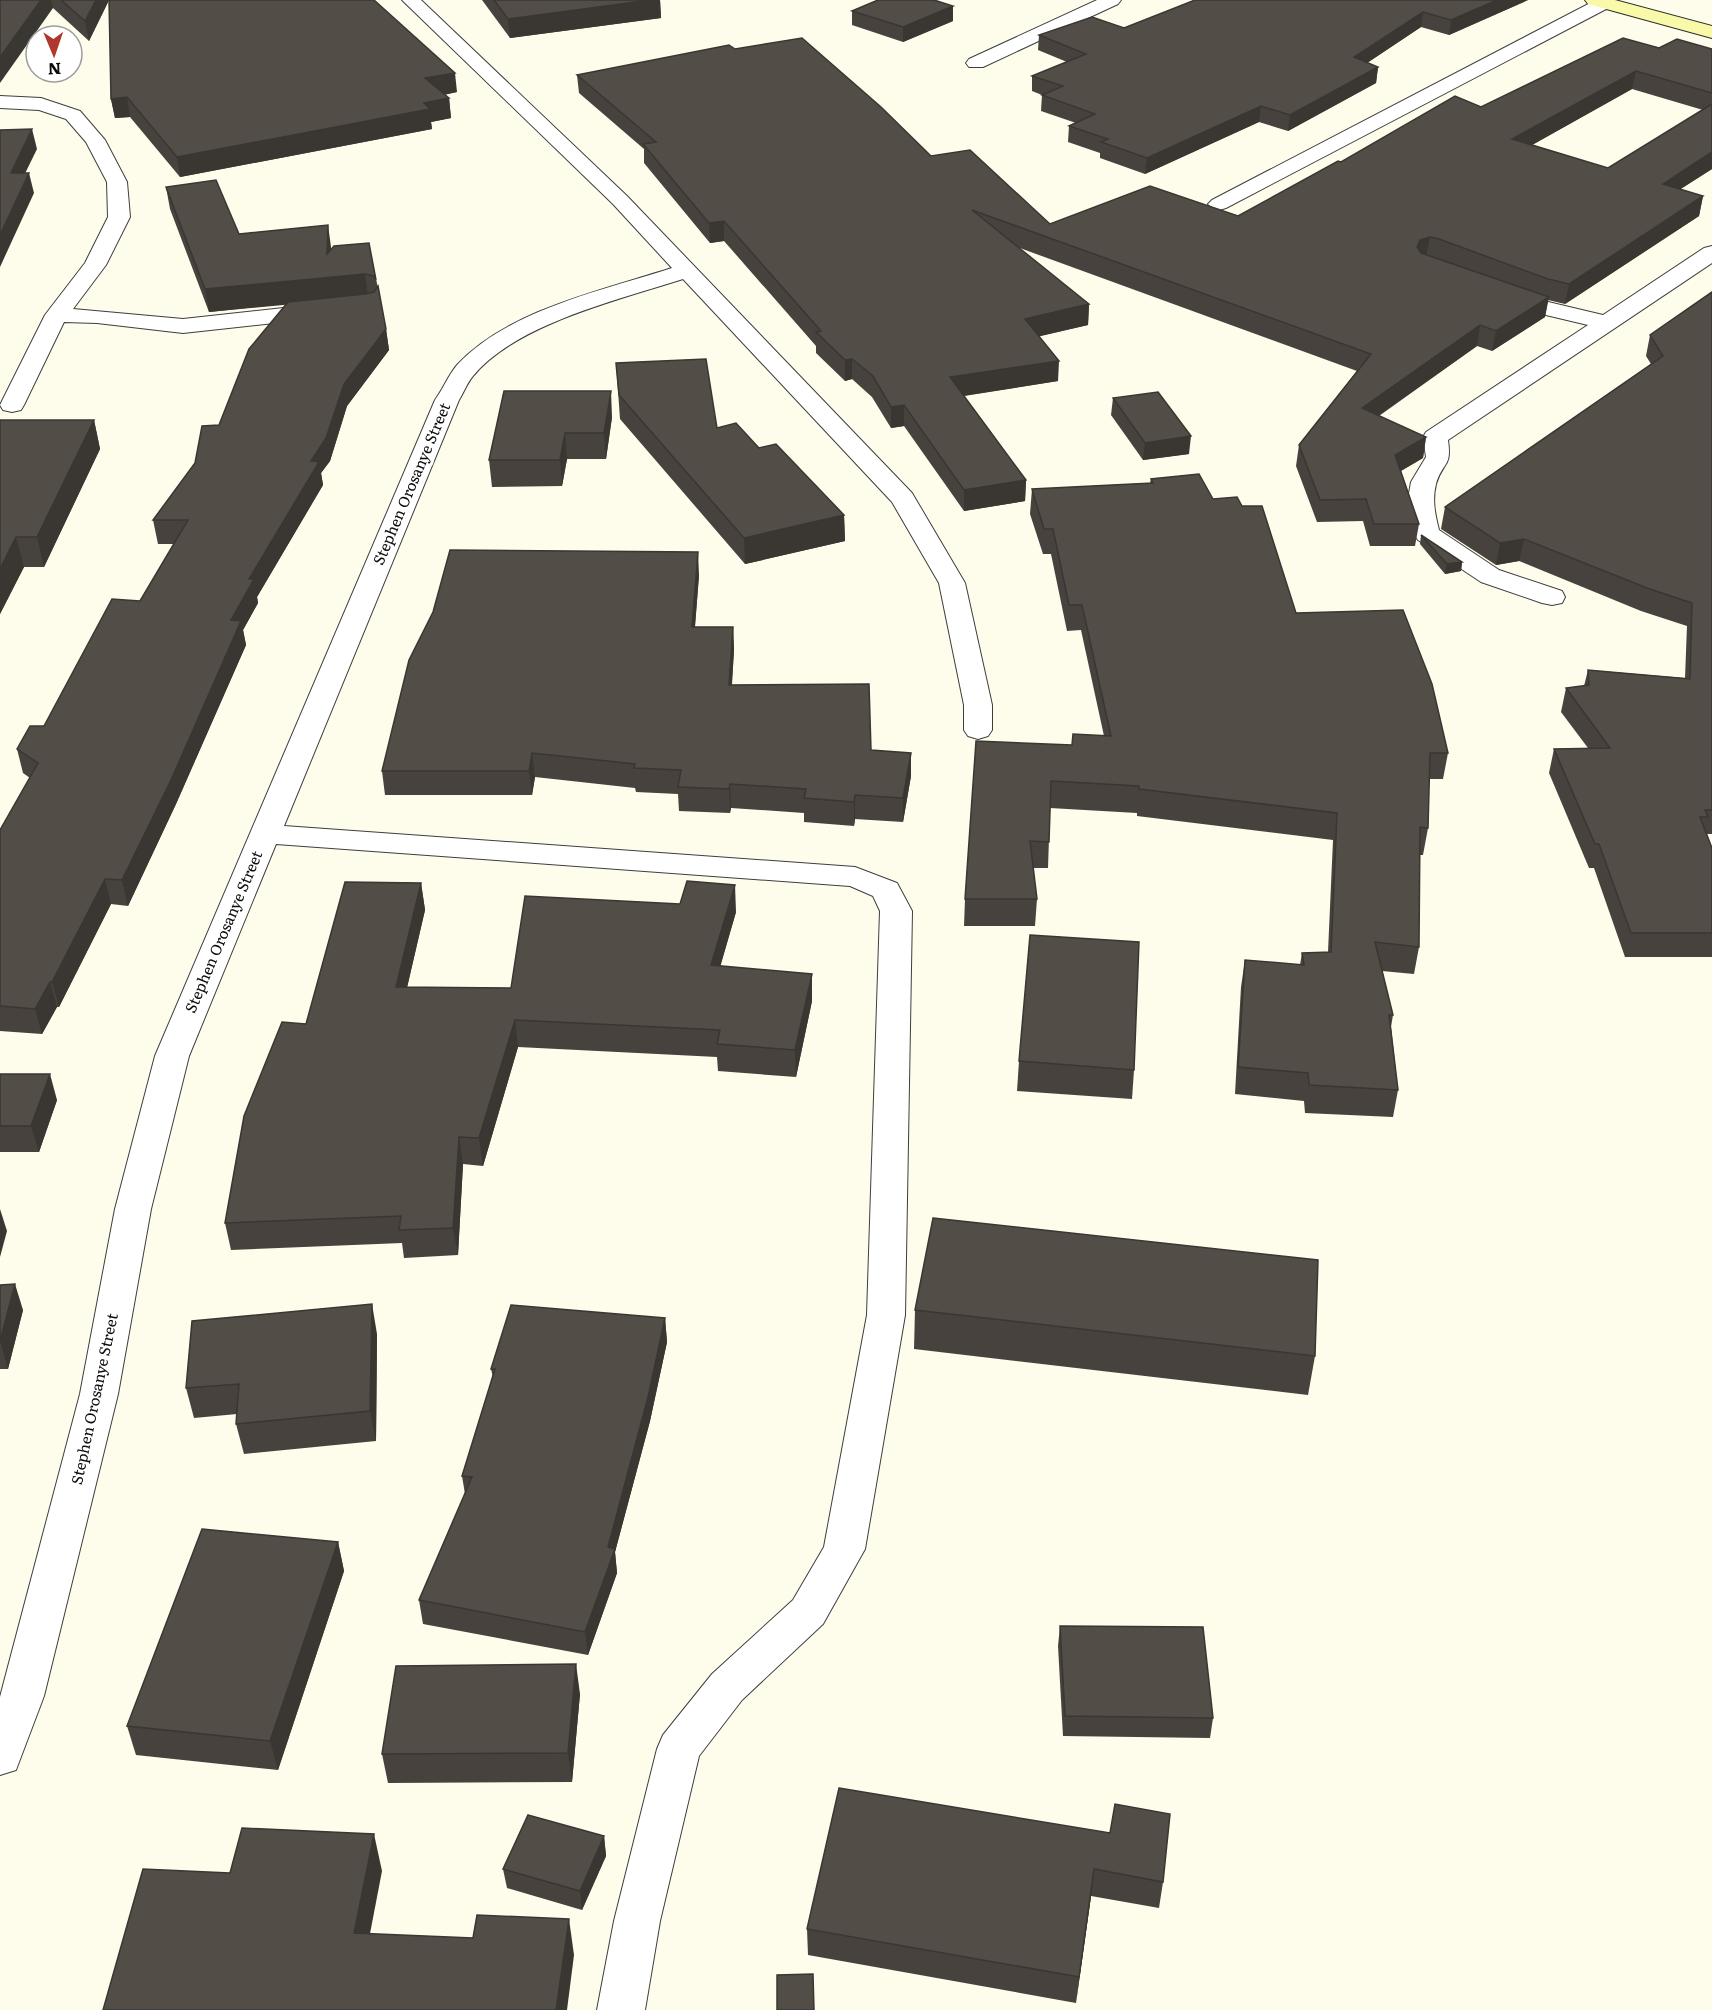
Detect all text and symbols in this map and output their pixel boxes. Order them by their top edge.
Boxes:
north arrow [24,24,84,84]
text: N [47,58,62,82]
street label: Stephen Orosanye Street [366,399,455,568]
street label: Stephen Orosanye Street [178,847,267,1016]
street label: Stephen Orosanye Street [64,1311,123,1486]

